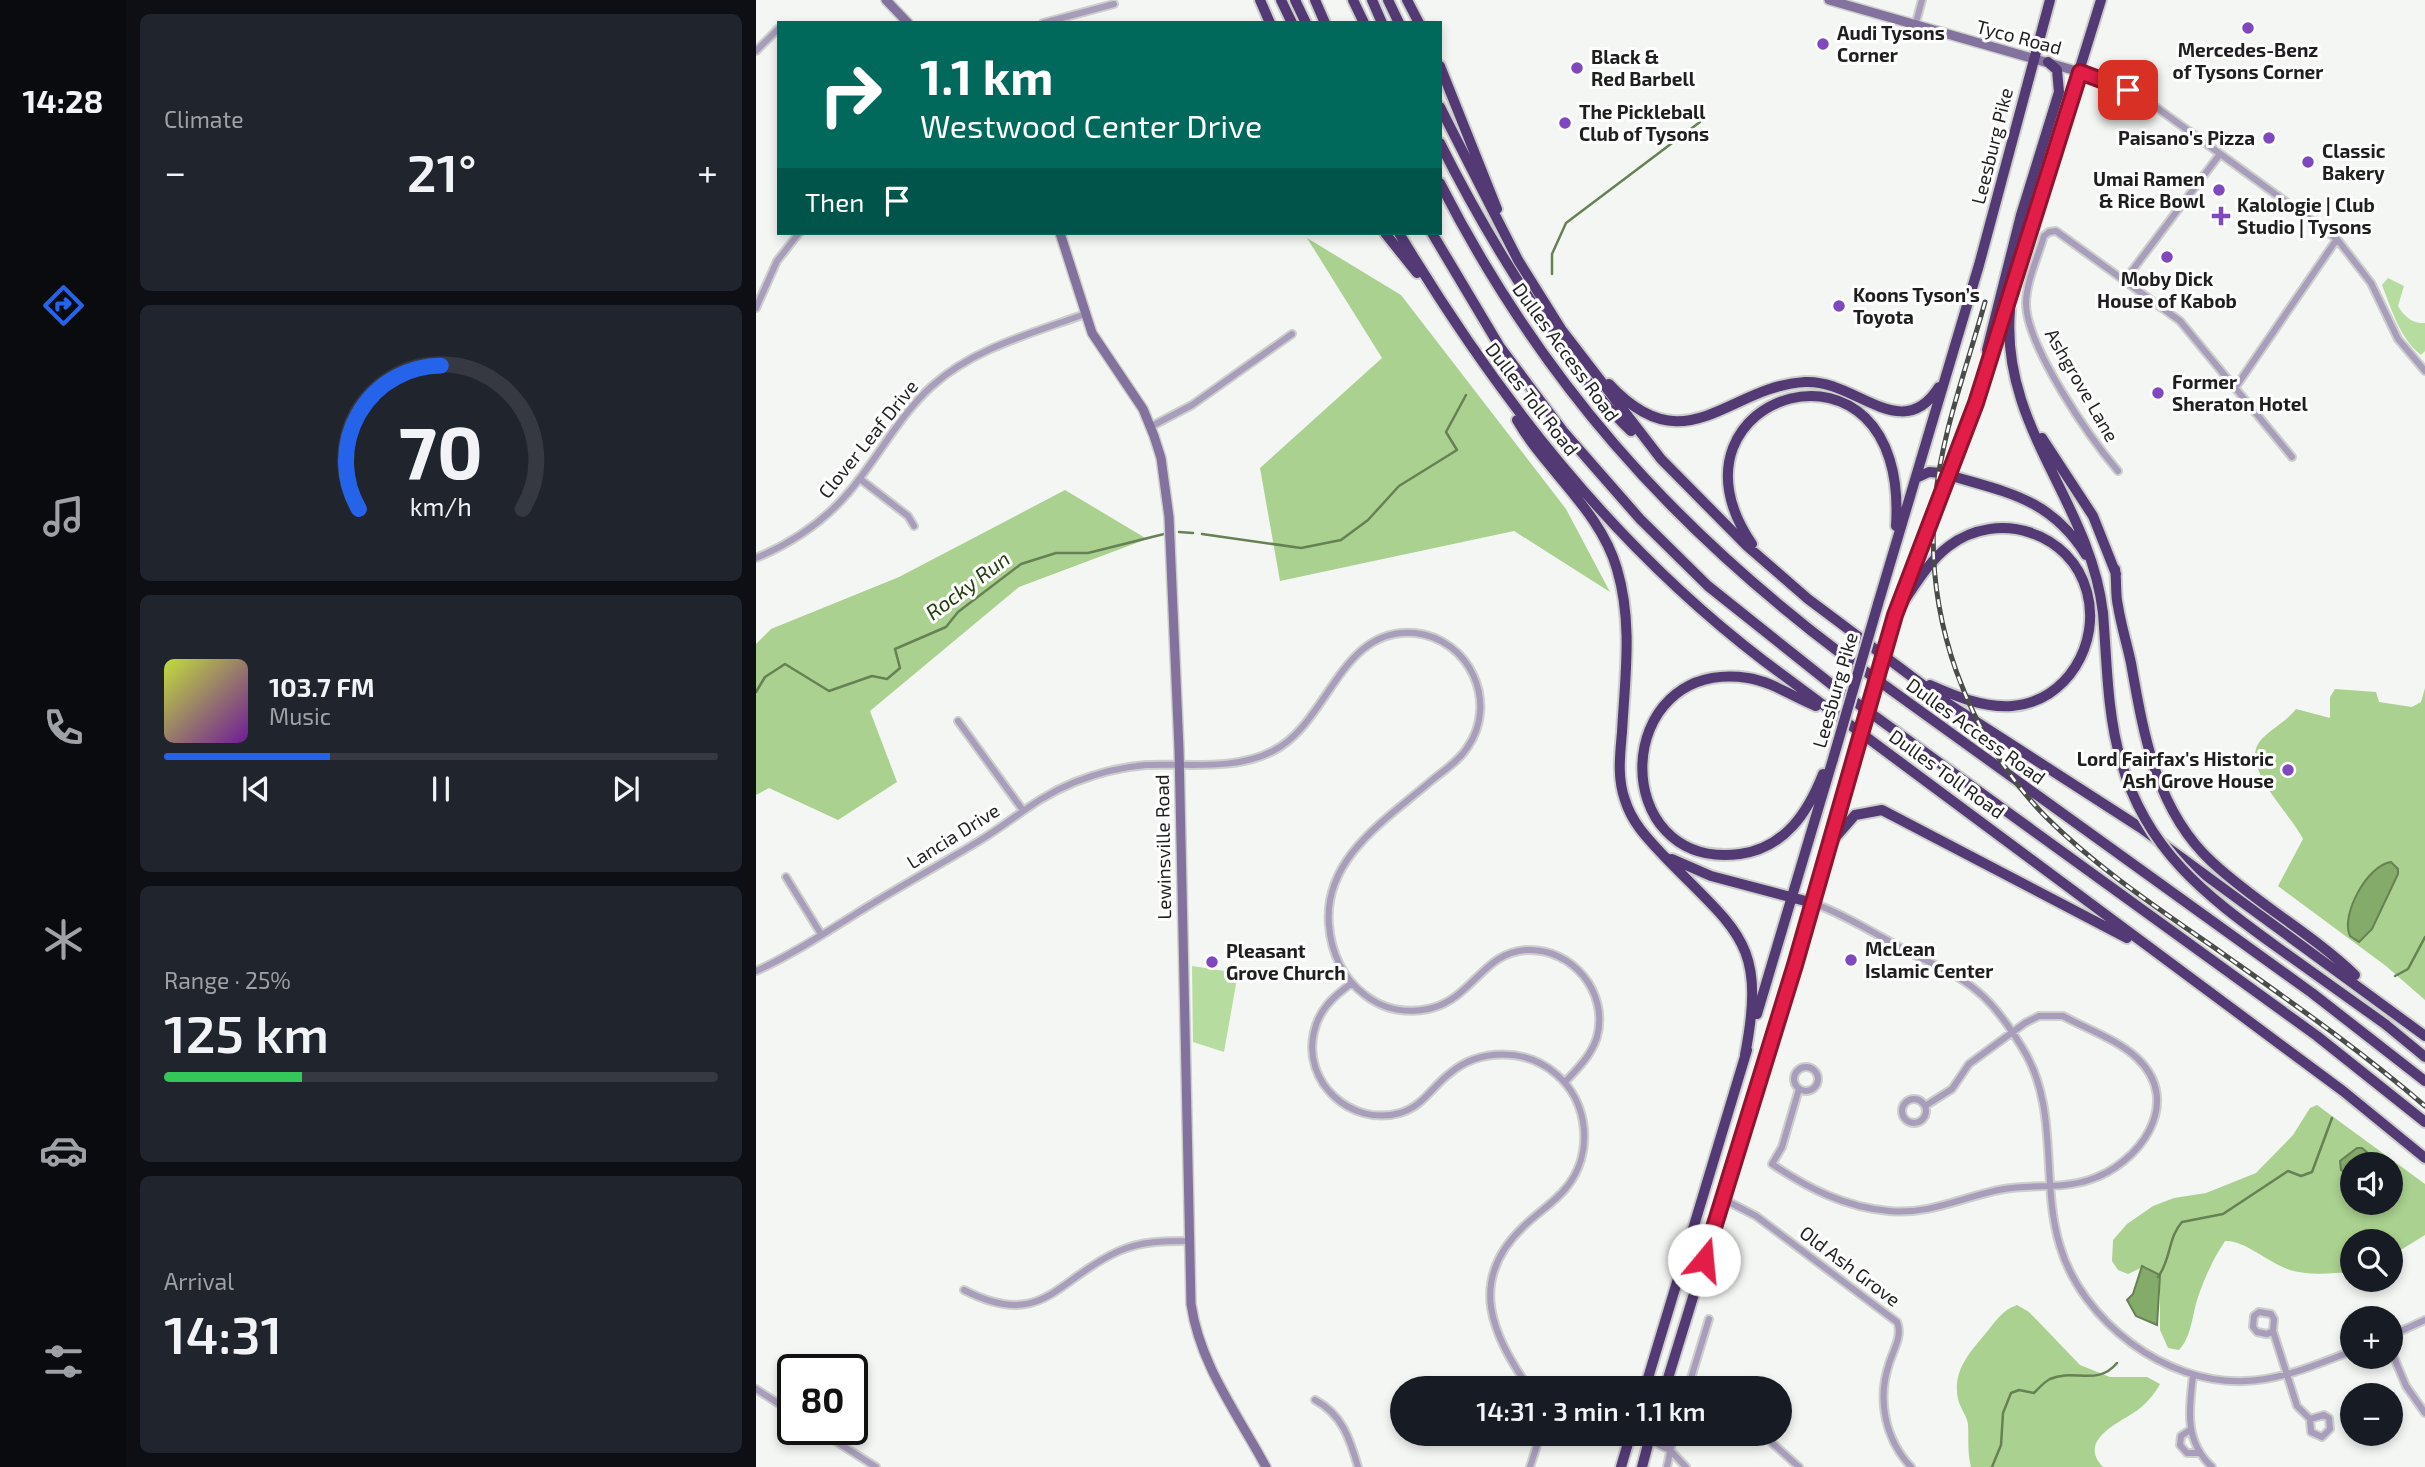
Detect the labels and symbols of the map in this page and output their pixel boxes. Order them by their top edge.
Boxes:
street label: Tyco Road [1974,14,2064,59]
marker: Mercedes-Benz of Tysons Corner [2240,20,2256,36]
place label: Audi Tysons Corner [1837,21,1945,66]
marker: Audi Tysons Corner [1815,36,1831,52]
place label: Mercedes-Benz of Tysons Corner [2173,38,2323,84]
place label: Black & Red Barbell [1591,45,1696,90]
marker: Black & Red Barbell [1569,60,1585,76]
pin [2098,60,2158,120]
street label: Leesburg Pike [1966,85,2017,207]
place label: The Pickleball Club of Tysons [1579,100,1709,146]
marker: The Pickleball Club of Tysons [1557,115,1573,131]
place label: Paisano's Pizza [2118,126,2255,149]
marker: Paisano's Pizza [2261,130,2277,146]
place label: Classic Bakery [2322,139,2386,185]
marker: Classic Bakery [2300,154,2316,170]
place label: Umai Ramen & Rice Bowl [2093,167,2206,212]
marker: Umai Ramen & Rice Bowl [2211,182,2227,198]
place label: Kalologie | Club Studio | Tysons [2237,193,2375,239]
marker: Kalologie | Club Studio | Tysons [2211,206,2231,226]
marker: Moby Dick House of Kabob [2159,249,2175,265]
place label: Moby Dick House of Kabob [2097,267,2237,312]
street label: Dulles Access Road [1508,278,1624,426]
place label: Koons Tyson’s Toyota [1853,283,1980,329]
marker: Koons Tyson’s Toyota [1831,298,1847,314]
street label: Ashgrove Lane [2041,324,2124,445]
street label: Dulles Toll Road [1481,338,1584,460]
place label: Former Sheraton Hotel [2172,370,2308,415]
street label: Clover Leaf Drive [813,375,922,502]
marker: Former Sheraton Hotel [2150,385,2166,401]
water label: Rocky Run [920,545,1015,625]
street label: Leesburg Pike [1807,629,1862,750]
street label: Dulles Access Road [1902,673,2050,789]
street label: Dulles Toll Road [1885,724,2009,823]
place label: Lord Fairfax's Historic Ash Grove House [2077,747,2274,792]
marker: Lord Fairfax's Historic Ash Grove House [2280,762,2296,778]
street label: Lewinsville Road [1150,774,1175,920]
street label: Lancia Drive [902,798,1003,873]
place label: McLean Islamic Center [1865,937,1993,982]
place label: Pleasant Grove Church [1226,939,1346,984]
marker: McLean Islamic Center [1843,952,1859,968]
marker: Pleasant Grove Church [1204,954,1220,970]
street label: Old Ash Grove [1796,1220,1905,1311]
position arrow [1667,1223,1741,1297]
speed limit sign: 80 [777,1354,868,1445]

